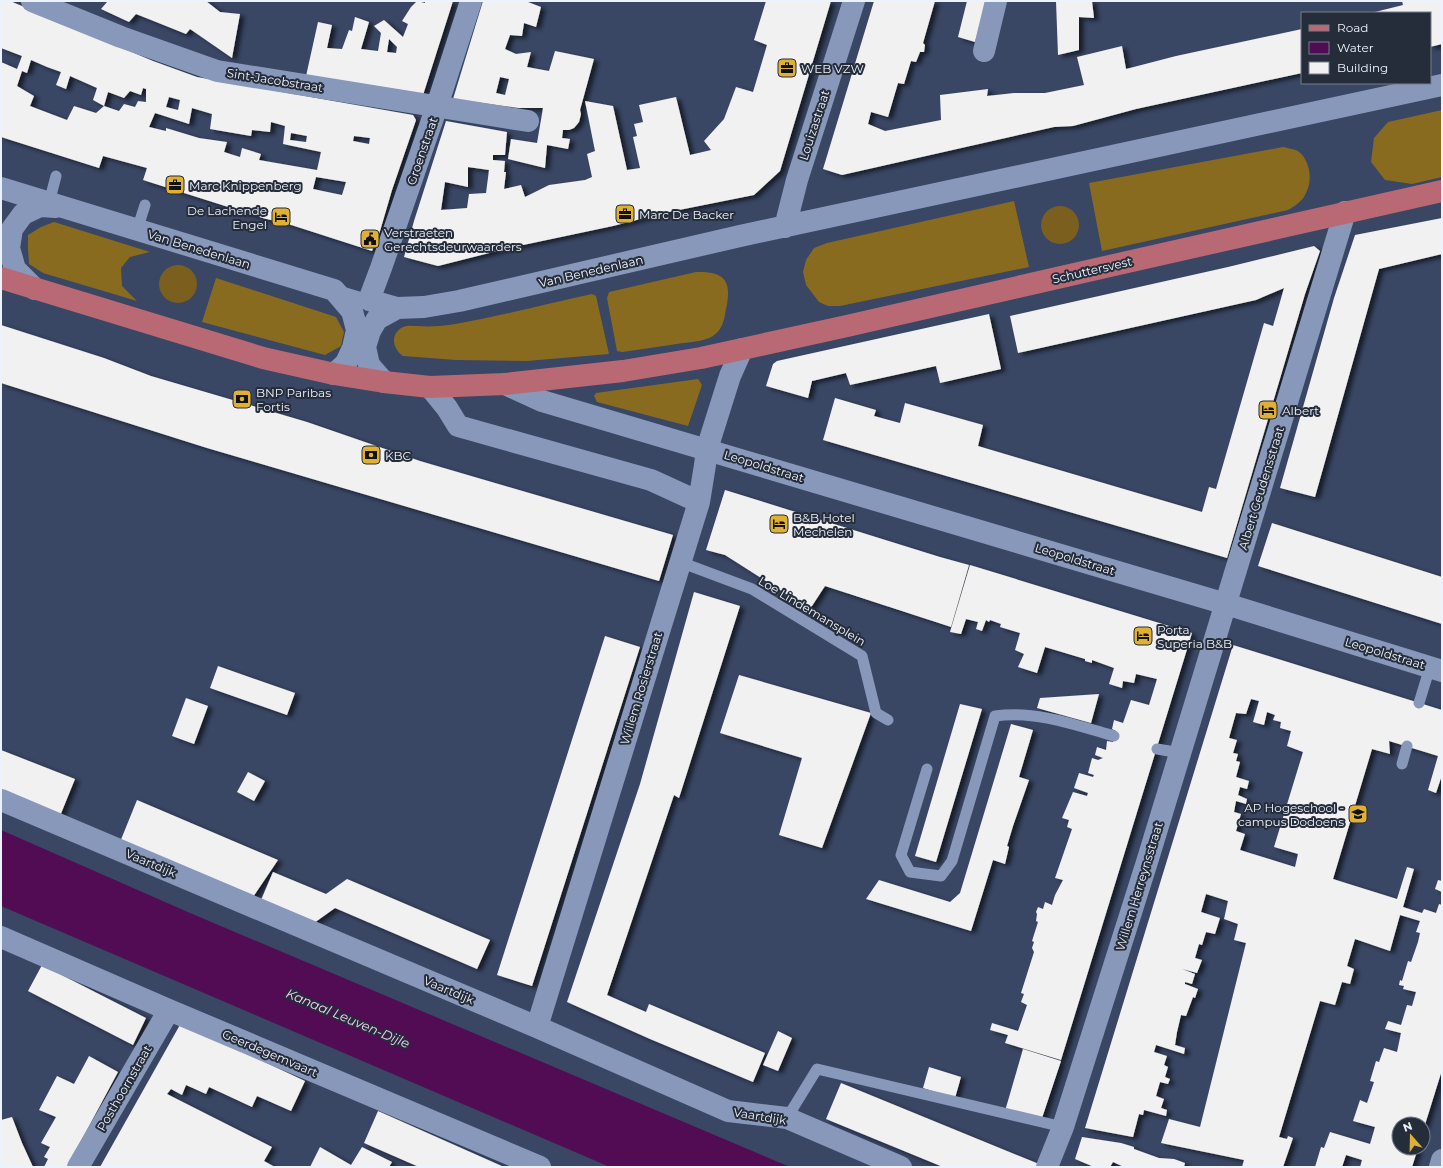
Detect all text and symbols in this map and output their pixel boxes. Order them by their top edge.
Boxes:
legend [1301,12,1431,84]
text: Road [1337,20,1368,35]
text: Water [1337,40,1374,55]
office icon: WEB VZW [776,57,798,79]
text: Building [1337,60,1388,75]
place label: WEB VZW [801,61,864,76]
street label: Sint-Jacobstraat [226,65,324,95]
street label: Louizastraat [796,88,832,162]
street label: Groenstraat [403,115,441,187]
office icon: Marc Knippenberg [164,174,186,196]
place label: Marc Knippenberg [189,178,302,193]
place label: De Lachende Engel [187,203,267,232]
office icon: Marc De Backer [614,203,636,225]
hotel icon: De Lachende Engel [270,206,292,228]
place label: Marc De Backer [639,207,734,222]
place label: Verstraeten Gerechtsdeurwaarders [384,225,522,254]
street label: Van Benedenlaan [146,226,252,272]
public building icon: Verstraeten Gerechtsdeurwaarders [359,228,381,250]
street label: Van Benedenlaan [537,252,645,290]
street label: Schuttersvest [1051,253,1134,286]
place label: BNP Paribas Fortis [256,385,331,414]
bank icon: BNP Paribas Fortis [231,388,253,410]
hotel icon: Albert [1257,399,1279,421]
place label: Albert [1282,403,1319,418]
street label: Albert Geudensstraat [1235,424,1287,552]
bank icon: KBC [360,444,382,466]
street label: Leopoldstraat [722,447,806,485]
place label: KBC [385,448,412,463]
place label: B&B Hotel Mechelen [793,510,855,539]
hotel icon: B&B Hotel Mechelen [768,513,790,535]
street label: Leopoldstraat [1033,540,1117,578]
street label: Loe Lindemansplein [756,573,868,649]
place label: Porta Superia B&B [1157,622,1232,651]
hotel icon: Porta Superia B&B [1132,625,1154,647]
street label: Willem Rosierstraat [617,630,665,746]
street label: Leopoldstraat [1343,634,1427,672]
place label: AP Hogeschool - campus Dodoens [1238,800,1344,829]
school or university icon: AP Hogeschool - campus Dodoens [1347,803,1369,825]
street label: Willem Herreynsstraat [1112,820,1166,952]
street label: Vaartdijk [124,846,179,881]
street label: Vaartdijk [422,973,477,1008]
water label: Kanaal Leuven-Dijle [284,985,412,1051]
street label: Geerdegemvaart [220,1026,320,1080]
street label: Posthoornstraat [93,1042,155,1134]
street label: Vaartdijk [732,1104,788,1128]
north arrow [1391,1116,1431,1156]
text: N [1401,1119,1414,1135]

